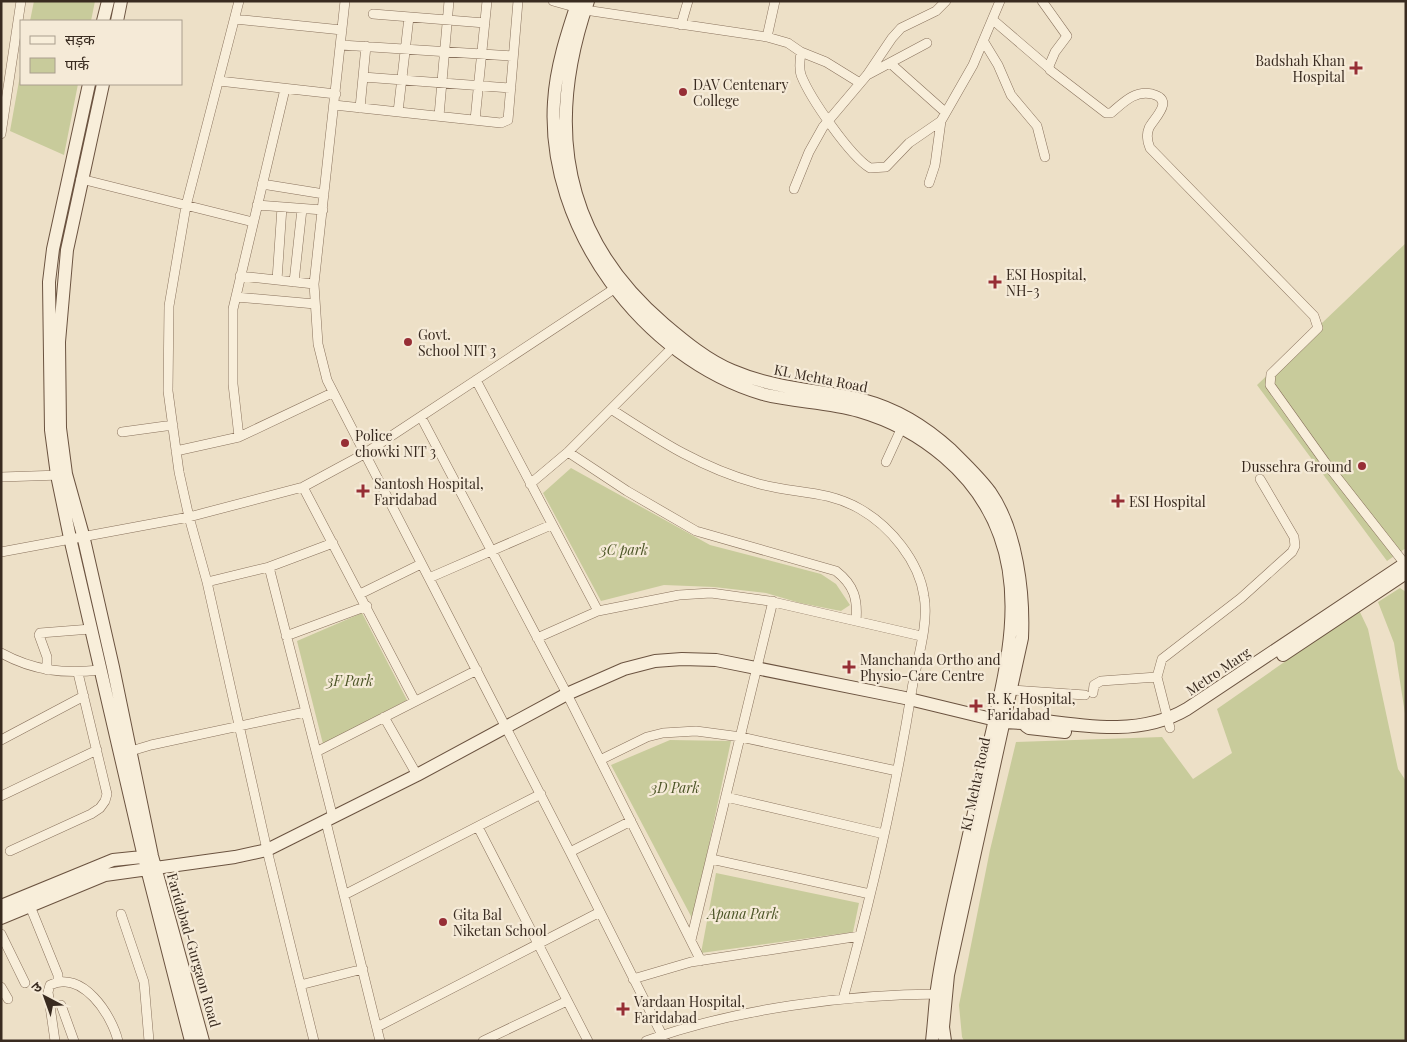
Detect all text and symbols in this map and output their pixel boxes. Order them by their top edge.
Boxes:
legend [20,20,182,85]
text: सड़क [65,29,95,49]
place label: Badshah Khan Hospital [1255,51,1346,86]
text: पार्क [65,54,89,74]
marker: Badshah Khan Hospital [1349,61,1363,75]
place label: DAV Centenary College [693,75,789,110]
marker: DAV Centenary College [677,86,689,98]
place label: ESI Hospital, NH-3 [1006,265,1086,300]
marker: ESI Hospital, NH-3 [988,275,1002,289]
place label: Govt. School NIT 3 [418,325,496,360]
marker: Govt. School NIT 3 [402,336,414,348]
street label: KL Mehta Road [772,360,870,396]
place label: Police chowki NIT 3 [355,426,436,461]
marker: Police chowki NIT 3 [339,437,351,449]
place label: Dussehra Ground [1241,457,1352,476]
marker: Dussehra Ground [1356,460,1368,472]
place label: Santosh Hospital, Faridabad [374,474,484,509]
marker: Santosh Hospital, Faridabad [356,484,370,498]
place label: ESI Hospital [1129,492,1206,511]
marker: ESI Hospital [1111,494,1125,508]
park label: 3C park [598,540,648,559]
street label: Metro Marg [1182,642,1254,700]
place label: Manchanda Ortho and Physio-Care Centre [860,650,1001,685]
marker: Manchanda Ortho and Physio-Care Centre [842,660,856,674]
park label: 3F Park [325,671,373,690]
place label: R. K. Hospital, Faridabad [987,689,1075,724]
marker: R. K. Hospital, Faridabad [969,699,983,713]
street label: KL Mehta Road [956,735,994,833]
park label: 3D Park [648,778,700,797]
street label: Faridabad-Gurgaon Road [163,871,225,1029]
park label: Apana Park [705,904,779,923]
place label: Gita Bal Niketan School [453,905,547,940]
marker: Gita Bal Niketan School [437,916,449,928]
north arrow [20,972,70,1022]
text: उ [27,976,46,997]
place label: Vardaan Hospital, Faridabad [633,992,745,1027]
marker: Vardaan Hospital, Faridabad [616,1002,630,1016]

